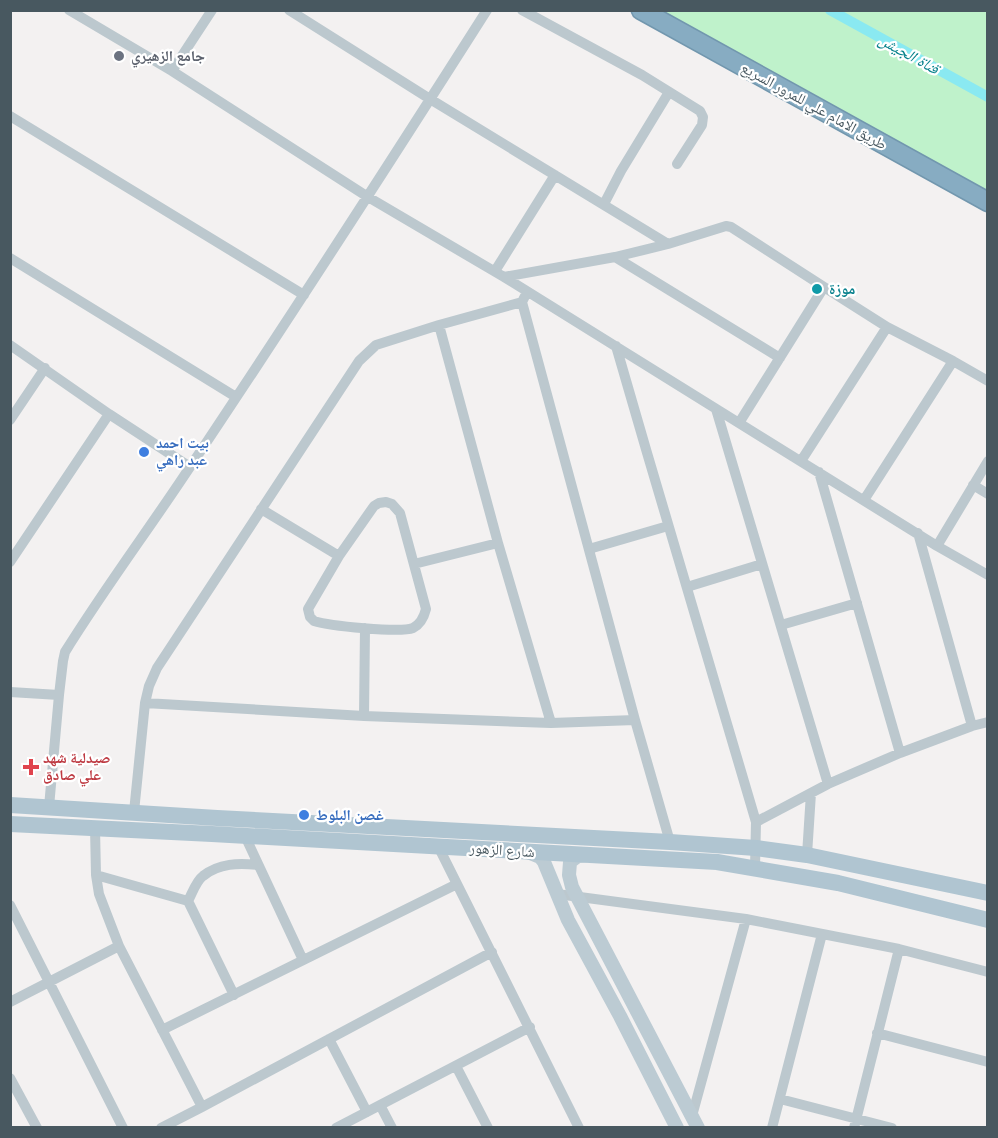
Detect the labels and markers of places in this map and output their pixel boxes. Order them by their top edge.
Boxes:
place label: جامع الزهيري [131,47,205,68]
marker: جامع الزهيري [112,49,126,63]
place label: موزة [829,280,855,298]
marker: موزة [810,282,824,296]
place label: بيت احمد عبد راهي [156,434,209,472]
marker: بيت احمد عبد راهي [137,445,151,459]
place label: صيدلية شهد علي صادق [43,749,111,787]
marker: صيدلية شهد علي صادق [24,760,38,774]
place label: غصن البلوط [316,806,384,824]
marker: غصن البلوط [297,808,311,822]

